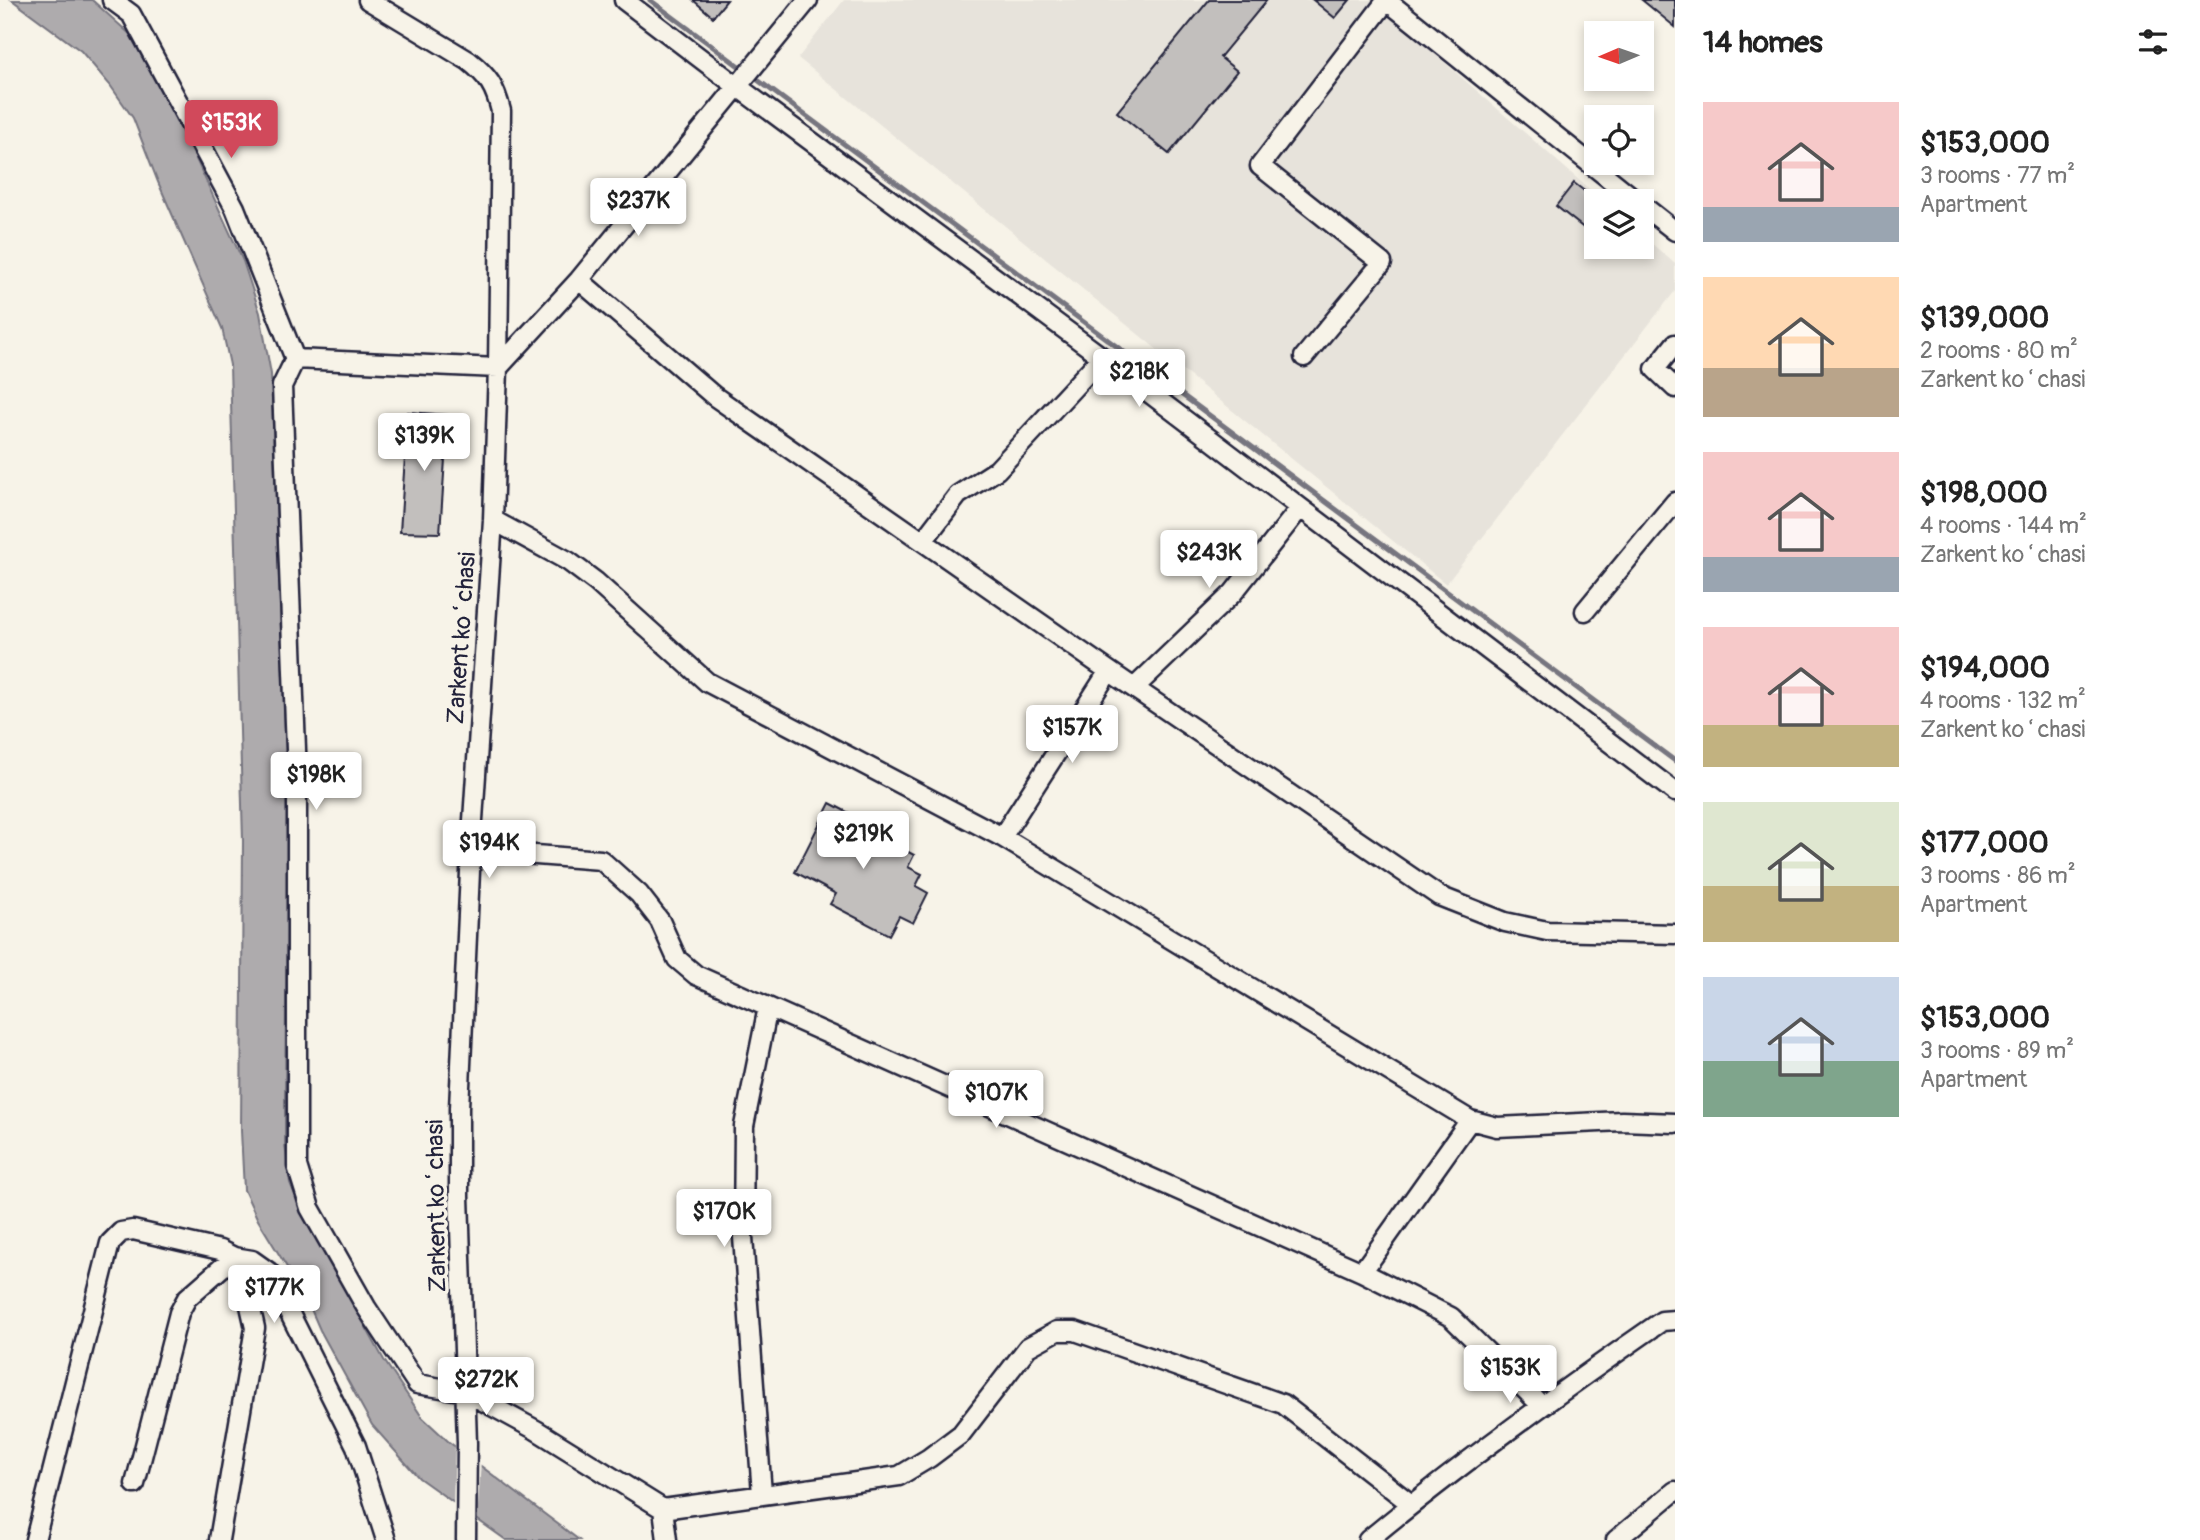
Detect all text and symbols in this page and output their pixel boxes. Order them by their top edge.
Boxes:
north arrow [1584,21,1654,91]
map controls [1584,21,1654,259]
icon: filters [2134,23,2172,61]
text: 14 homes [1703,24,1823,61]
pin: $153K [182,100,280,160]
button: locate [1584,105,1654,175]
text: $153K [201,108,261,137]
text: $153,000 [1920,124,2050,161]
icon: home [1759,130,1843,214]
text: 3 rooms · 77 m² [1920,161,2075,190]
pin: $237K [589,178,687,238]
text: $237K [606,186,670,215]
button: layers [1584,189,1654,259]
text: Apartment [1920,190,2027,219]
text: $139,000 [1920,299,2049,336]
icon: home [1759,305,1843,389]
text: 2 rooms · 80 m² [1920,336,2078,365]
pin: $218K [1090,350,1188,409]
text: $218K [1109,357,1169,386]
text: Zarkent koʻchasi [1920,365,2085,394]
pin: $139K [375,414,473,473]
text: $139K [394,421,454,450]
text: $198,000 [1920,474,2048,511]
icon: home [1759,480,1843,564]
text: 4 rooms · 144 m² [1920,511,2087,540]
pin: $243K [1160,530,1258,590]
text: $243K [1176,538,1242,567]
text: Zarkent koʻchasi [1920,540,2085,569]
street label: Zarkent koʻchasi [441,551,482,725]
text: $194,000 [1920,649,2050,686]
icon: home [1759,655,1843,739]
text: 4 rooms · 132 m² [1920,686,2086,715]
pin: $157K [1023,706,1121,765]
text: $157K [1042,713,1102,742]
text: Zarkent koʻchasi [1920,715,2085,744]
pin: $198K [267,752,365,812]
text: $198K [287,760,345,789]
pin: $219K [814,812,912,871]
text: $219K [833,819,893,848]
pin: $194K [440,820,538,880]
text: $177,000 [1920,824,2049,861]
text: $194K [459,828,519,857]
icon: home [1759,830,1843,914]
text: 3 rooms · 86 m² [1920,861,2076,890]
text: Apartment [1920,890,2027,919]
text: $153,000 [1920,999,2050,1036]
icon: home [1759,1005,1843,1089]
text: 3 rooms · 89 m² [1920,1036,2074,1065]
text: Apartment [1920,1065,2027,1094]
pin: $107K [947,1070,1045,1130]
text: $107K [964,1078,1028,1107]
street label: Zarkent koʻchasi [420,1119,453,1293]
pin: $170K [675,1190,773,1249]
text: $170K [692,1197,756,1226]
pin: $177K [225,1266,323,1325]
text: $177K [244,1273,304,1302]
pin: $153K [1461,1346,1559,1405]
text: $153K [1480,1353,1540,1382]
pin: $272K [437,1358,535,1417]
text: $272K [454,1365,518,1394]

